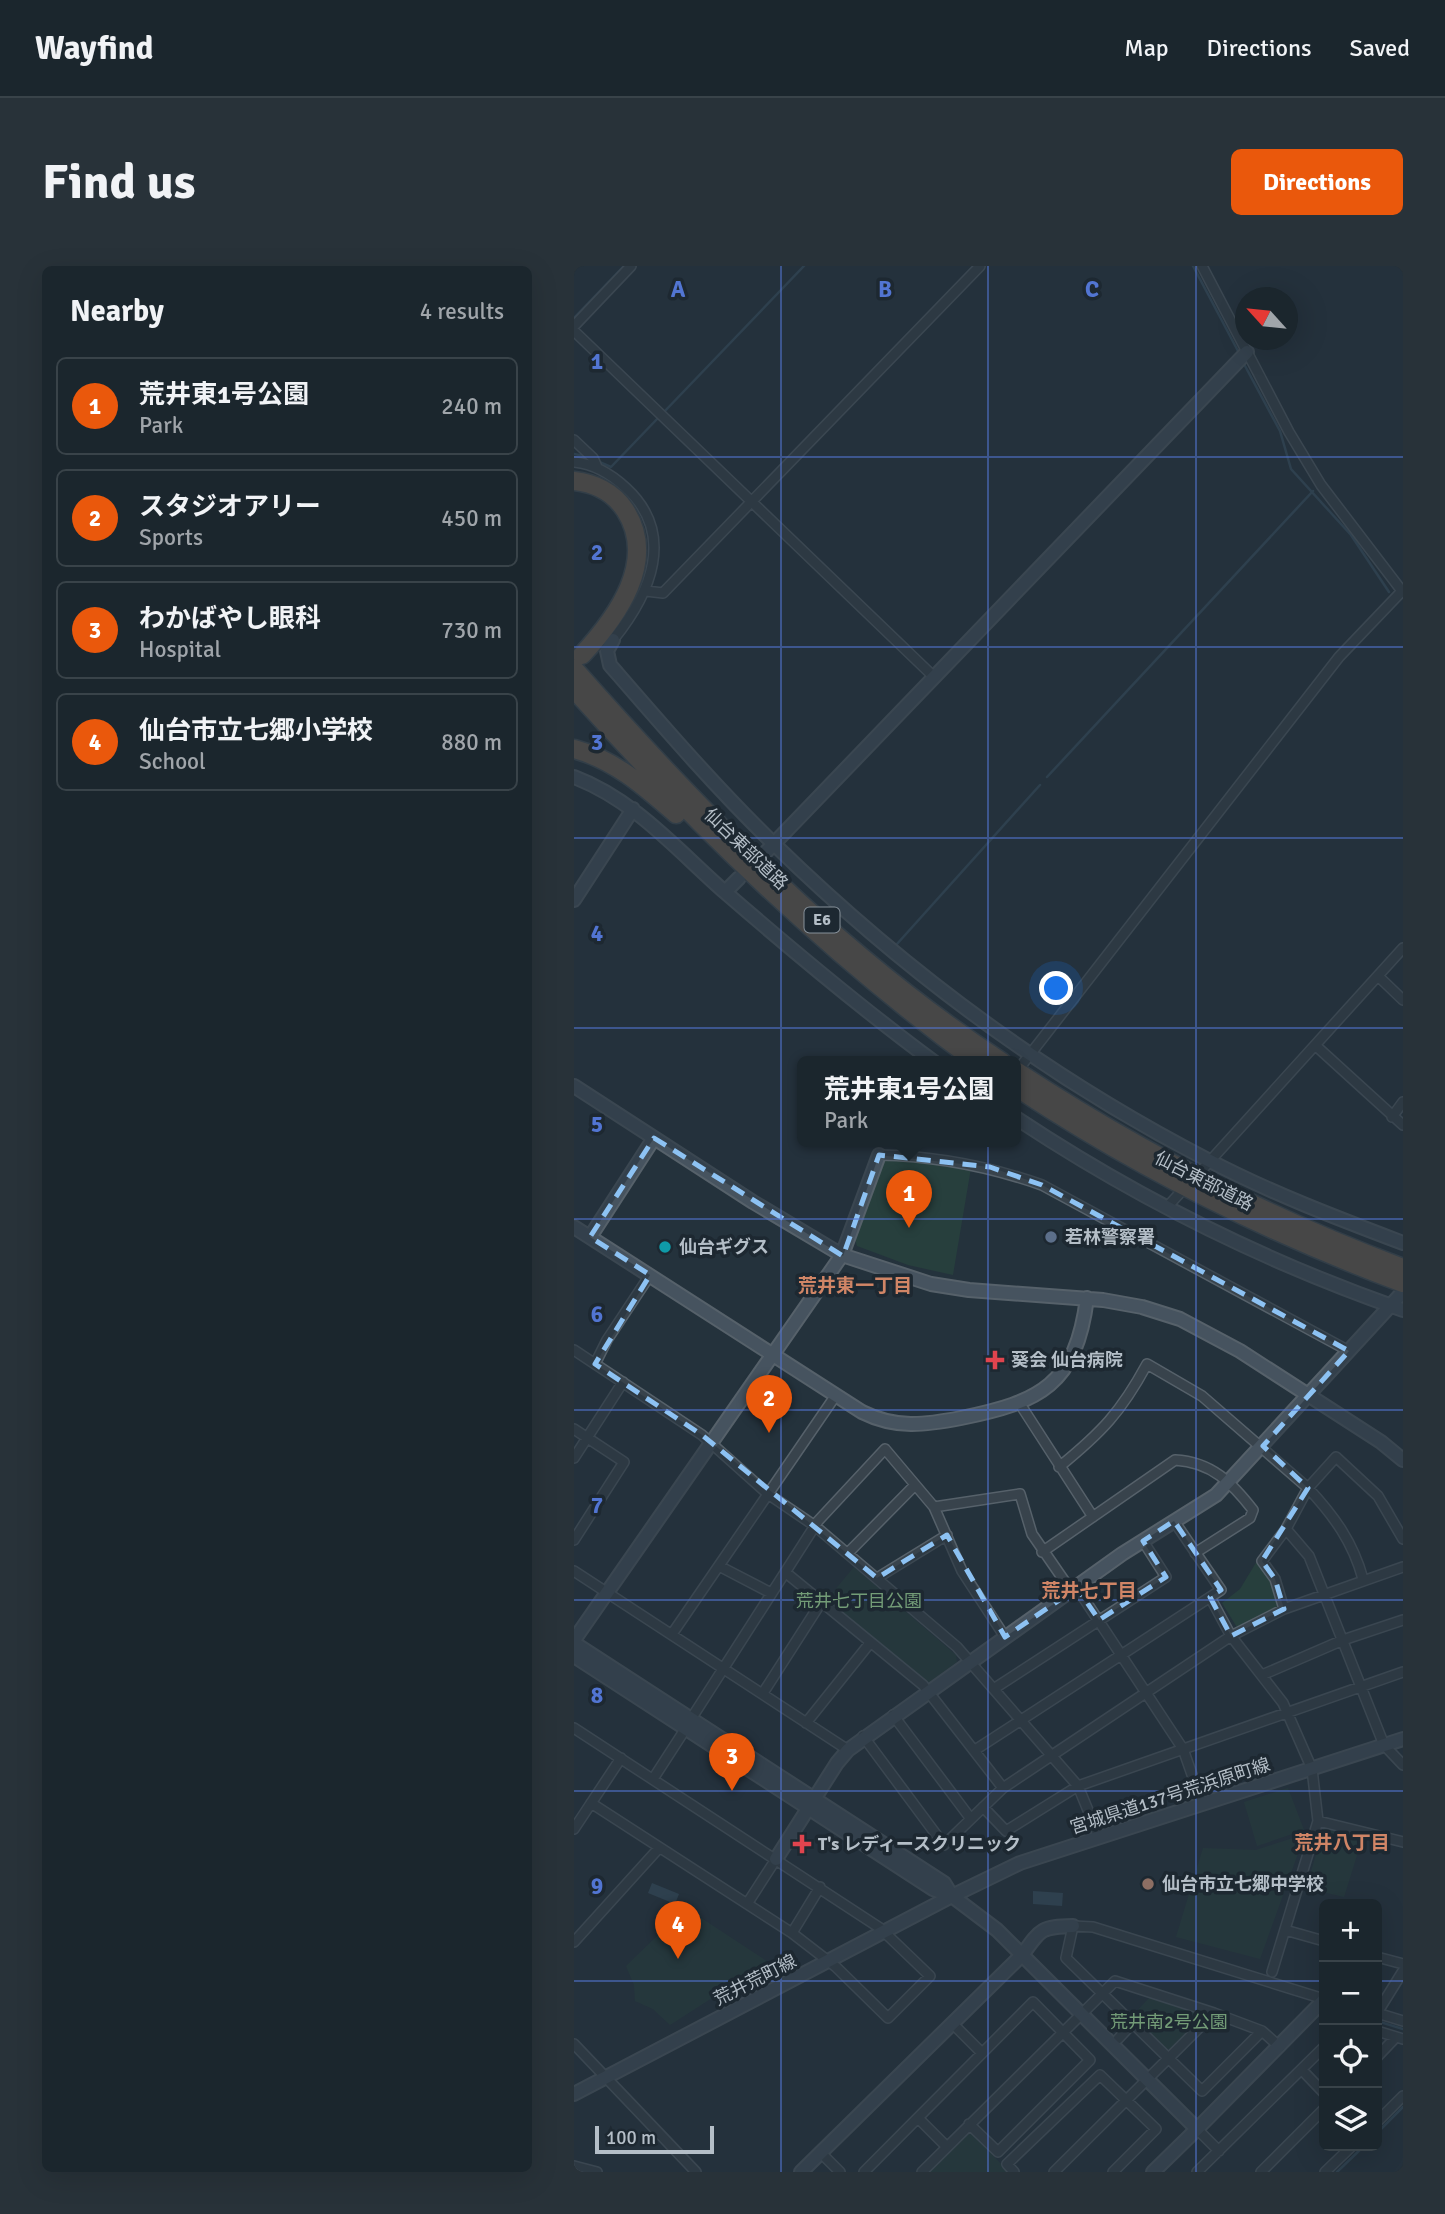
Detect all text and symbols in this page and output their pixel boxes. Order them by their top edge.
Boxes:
text: Wayfind [35,28,154,69]
text: Map [1124,33,1169,63]
text: Directions [1207,33,1312,63]
text: Saved [1350,33,1410,63]
button: Directions [1231,149,1403,215]
text: Find us [42,152,195,212]
text: A [671,275,686,304]
text: B [878,275,892,304]
text: C [1085,275,1099,304]
north arrow [1235,287,1298,350]
text: Nearby [70,293,164,330]
text: 4 results [420,297,504,326]
text: 1 [591,347,603,376]
text: 荒井東1号公園 [139,379,309,411]
text: 1 [89,392,101,421]
text: 240 m [441,392,502,421]
text: Park [139,411,183,440]
text: スタジオアリー [139,491,321,523]
text: 2 [89,504,101,533]
text: 450 m [441,504,502,533]
text: Sports [139,523,203,552]
text: 2 [591,538,603,567]
text: わかばやし眼科 [139,603,321,635]
text: 3 [89,616,101,645]
text: 730 m [441,616,502,645]
text: Hospital [139,635,221,664]
text: 仙台市立七郷小学校 [139,715,373,747]
text: 4 [89,728,101,757]
text: 880 m [441,728,502,757]
text: 3 [591,728,603,757]
text: School [139,747,206,776]
street label: 仙台東部道路 [700,804,792,894]
road number: E6 [804,908,840,932]
text: 4 [591,919,603,948]
your location [1039,971,1073,1005]
popup [797,1056,1021,1147]
text: 荒井東1号公園 [824,1074,994,1106]
text: Park [824,1106,868,1135]
text: 5 [591,1110,603,1139]
street label: 仙台東部道路 [1151,1147,1257,1215]
pin: 1 [886,1170,932,1228]
place label: 若林警察署 [1065,1226,1155,1248]
marker: 若林警察署 [1043,1229,1059,1245]
place label: 仙台ギグス [679,1236,769,1258]
marker: 仙台ギグス [657,1239,673,1255]
district label: 荒井東一丁目 [798,1274,912,1298]
text: 6 [591,1300,603,1329]
place label: 葵会 仙台病院 [1011,1349,1123,1371]
marker: 葵会 仙台病院 [985,1350,1005,1370]
pin: 2 [746,1375,792,1433]
text: 7 [591,1491,603,1520]
district label: 荒井七丁目 [1041,1579,1137,1603]
park label: 荒井七丁目公園 [796,1590,922,1612]
text: 8 [591,1681,603,1710]
pin: 3 [709,1733,755,1791]
street label: 宮城県道137号荒浜原町線 [1067,1753,1273,1839]
district label: 荒井八丁目 [1294,1831,1390,1855]
place label: T's レディースクリニック [818,1833,1021,1855]
marker: T's レディースクリニック [792,1834,812,1854]
text: 9 [591,1872,603,1901]
place label: 仙台市立七郷中学校 [1162,1873,1324,1895]
marker: 仙台市立七郷中学校 [1140,1876,1156,1892]
map controls [1319,1899,1382,2151]
button: + [1319,1899,1382,1962]
pin: 4 [655,1901,701,1959]
street label: 荒井荒町線 [710,1950,800,2010]
button: − [1319,1962,1382,2025]
park label: 荒井南2号公園 [1110,2011,1228,2033]
button: locate [1319,2025,1382,2088]
button: layers [1319,2088,1382,2151]
scale bar [595,2123,714,2155]
text: 100 m [606,2126,656,2150]

